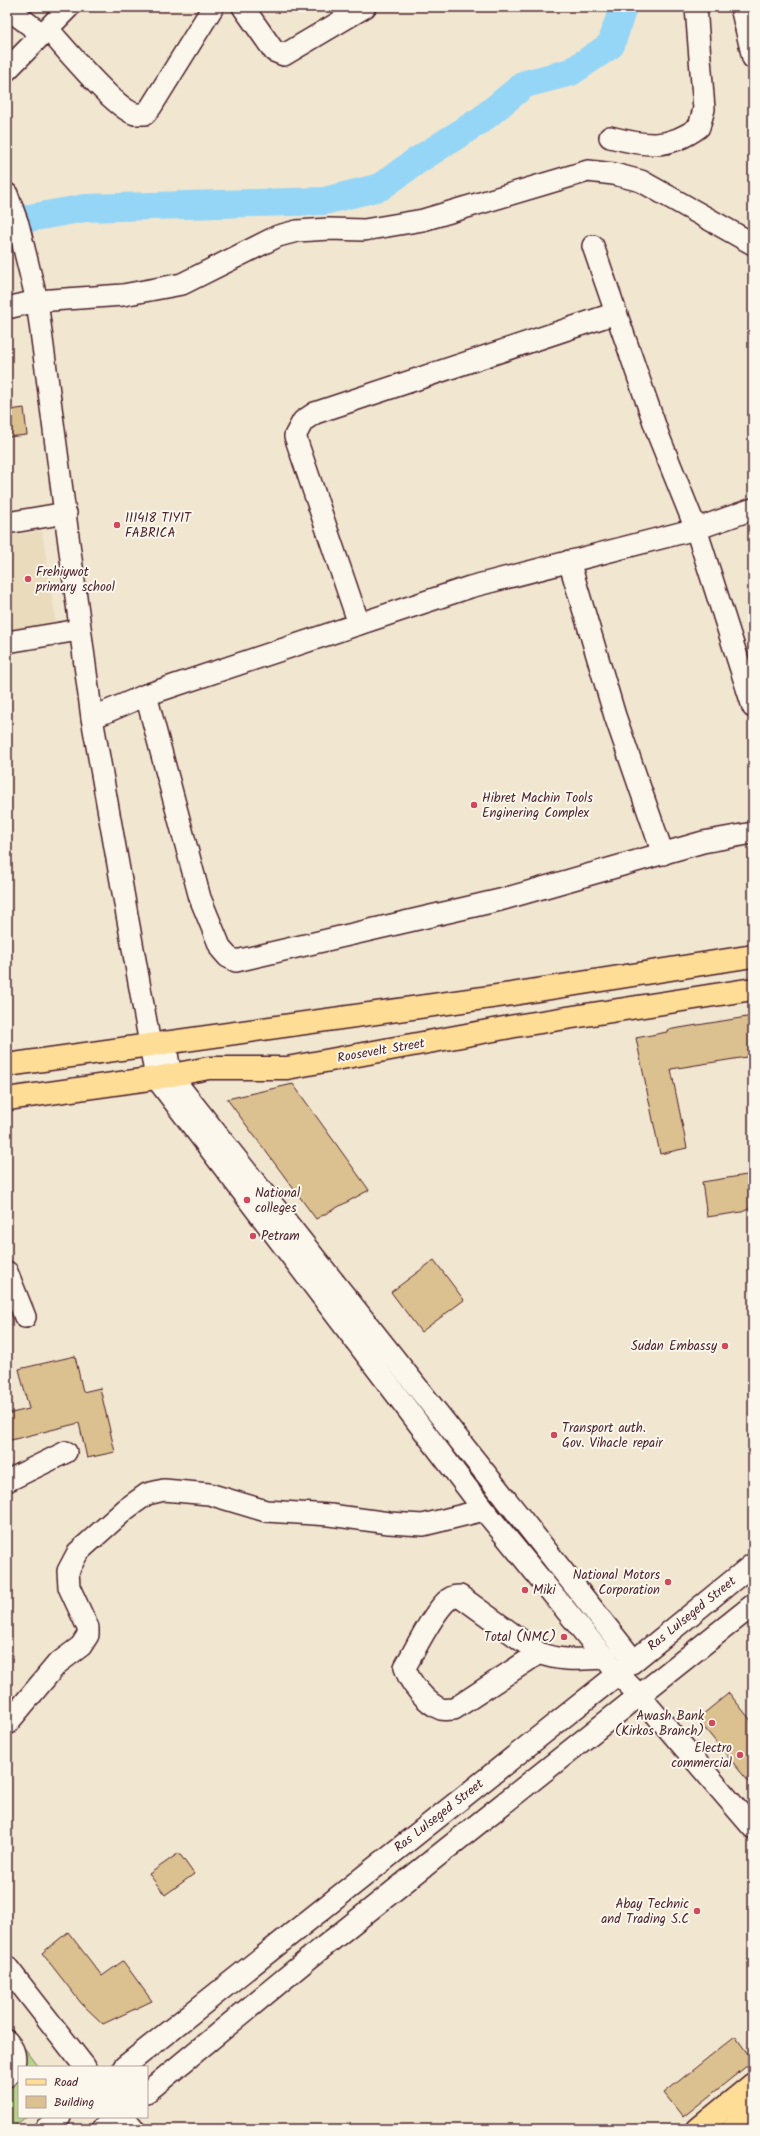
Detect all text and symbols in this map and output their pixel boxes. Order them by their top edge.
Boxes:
place label: 111418 TIYIT FABRICA [125,508,192,544]
marker: 111418 TIYIT FABRICA [112,520,122,530]
place label: Frehiywot primary school [35,562,115,598]
marker: Frehiywot primary school [23,574,33,584]
place label: Hibret Machin Tools Enginering Complex [482,788,593,824]
marker: Hibret Machin Tools Enginering Complex [469,800,479,810]
street label: Roosevelt Street [336,1033,427,1069]
place label: National colleges [255,1183,300,1219]
marker: National colleges [242,1195,252,1205]
place label: Petram [261,1226,300,1247]
marker: Petram [248,1231,258,1241]
place label: Sudan Embassy [631,1336,718,1357]
marker: Sudan Embassy [720,1341,730,1351]
place label: Transport auth. Gov. Vihacle repair [562,1418,663,1454]
marker: Transport auth. Gov. Vihacle repair [549,1430,559,1440]
place label: National Motors Corporation [573,1565,660,1601]
street label: Ras Lulseged Street [643,1571,742,1656]
marker: National Motors Corporation [663,1577,673,1587]
place label: Miki [533,1580,556,1601]
marker: Miki [520,1585,530,1595]
place label: Total (NMC) [484,1627,556,1648]
marker: Total (NMC) [559,1632,569,1642]
place label: Awash Bank (Kirkos Branch) [615,1706,705,1742]
marker: Awash Bank (Kirkos Branch) [707,1718,717,1728]
place label: Electro commercial [671,1738,732,1774]
marker: Electro commercial [735,1750,745,1760]
street label: Ras Lulseged Street [390,1774,489,1858]
place label: Abay Technic and Trading S.C [601,1894,689,1930]
marker: Abay Technic and Trading S.C [692,1906,702,1916]
legend [18,2066,148,2118]
text: Road [54,2073,79,2092]
text: Building [54,2093,94,2112]

